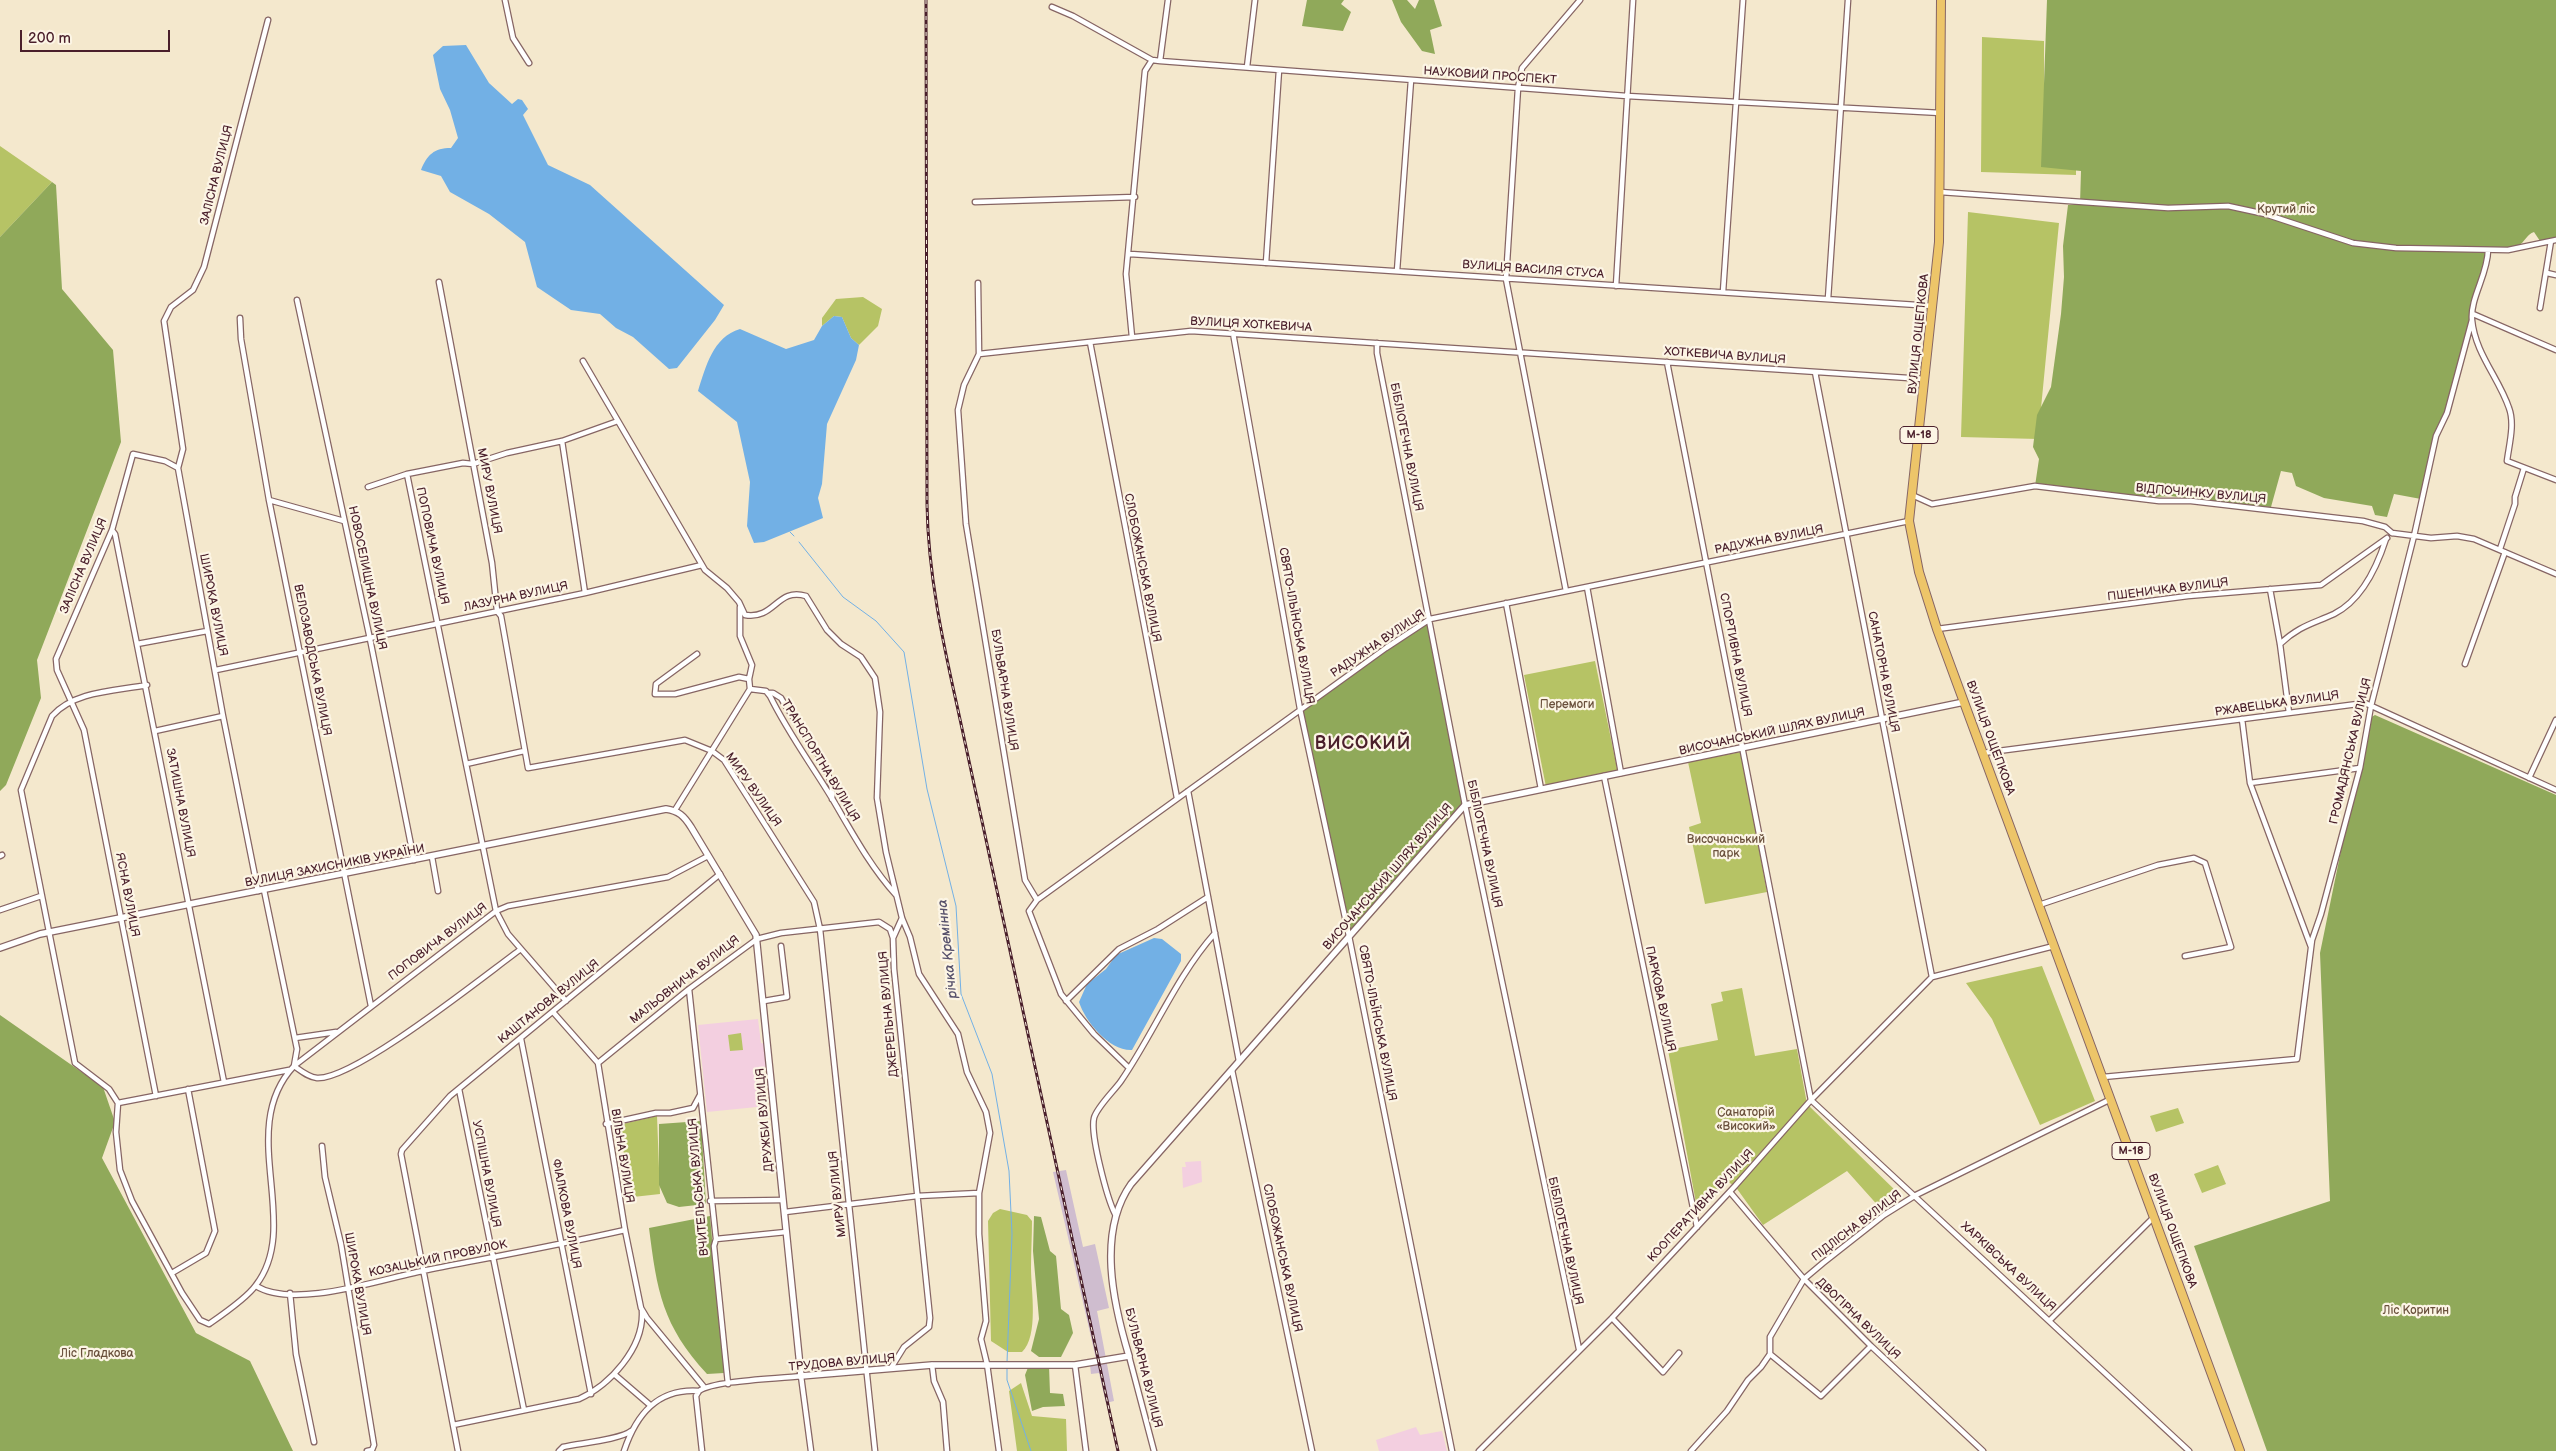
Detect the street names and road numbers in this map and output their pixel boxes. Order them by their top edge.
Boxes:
street label: НАУКОВИЙ ПРОСПЕКТ [1423,64,1557,88]
street label: ЗАЛІСНА ВУЛИЦЯ [198,124,236,226]
street label: ВУЛИЦЯ ВАСИЛЯ СТУСА [1462,258,1604,282]
street label: ВУЛИЦЯ ОЩЕПКОВА [1906,273,1932,395]
street label: ВУЛИЦЯ ХОТКЕВИЧА [1190,315,1312,335]
street label: ХОТКЕВИЧА ВУЛИЦЯ [1664,345,1786,367]
street label: БІБЛІОТЕЧНА ВУЛИЦЯ [1386,382,1426,512]
road number: М-18 [1900,426,1938,444]
street label: МИРУ ВУЛИЦЯ [474,447,504,535]
street label: ВІДПОЧИНКУ ВУЛИЦЯ [2135,481,2267,507]
street label: ПОПОВИЧА ВУЛИЦЯ [413,486,451,606]
street label: СЛОБОЖАНСЬКА ВУЛИЦЯ [1120,492,1164,644]
street label: НОВОСЕЛИЩНА ВУЛИЦЯ [345,505,389,651]
street label: ЗАЛІСНА ВУЛИЦЯ [57,516,111,616]
street label: РАДУЖНА ВУЛИЦЯ [1713,522,1825,558]
street label: СВЯТО-ІЛЬЇНСЬКА ВУЛИЦЯ [1275,547,1317,705]
street label: ШИРОКА ВУЛИЦЯ [196,552,230,658]
street label: ПШЕНИЧКА ВУЛИЦЯ [2107,575,2229,605]
street label: ЛАЗУРНА ВУЛИЦЯ [462,579,570,615]
street label: ВЕЛОЗАВОДСЬКА ВУЛИЦЯ [290,583,334,737]
street label: СПОРТИВНА ВУЛИЦЯ [1716,592,1754,718]
street label: РАДУЖНА ВУЛИЦЯ [1328,607,1428,681]
street label: САНАТОРНА ВУЛИЦЯ [1864,610,1902,734]
street label: БУЛЬВАРНА ВУЛИЦЯ [987,628,1021,752]
street label: ГРОМАДЯНСЬКА ВУЛИЦЯ [2327,676,2375,826]
street label: ВУЛИЦЯ ОЩЕПКОВА [1963,679,2017,797]
street label: РЖАВЕЦЬКА ВУЛИЦЯ [2214,688,2340,720]
street label: ТРАНСПОРТНА ВУЛИЦЯ [778,697,862,825]
street label: ВИСОЧАНСЬКИЙ ШЛЯХ ВУЛИЦЯ [1678,705,1866,759]
street label: ЗАТИШНА ВУЛИЦЯ [162,747,198,859]
street label: МИРУ ВУЛИЦЯ [722,750,784,830]
street label: БІБЛІОТЕЧНА ВУЛИЦЯ [1463,779,1505,909]
street label: ВИСОЧАНСЬКИЙ ШЛЯХ ВУЛИЦЯ [1320,801,1456,953]
street label: ВУЛИЦЯ ЗАХИСНИКІВ УКРАЇНИ [244,841,426,891]
street label: ЯСНА ВУЛИЦЯ [112,852,142,938]
street label: ПОПОВИЧА ВУЛИЦЯ [386,900,490,984]
street label: МАЛЬОВНИЧА ВУЛИЦЯ [627,933,743,1027]
street label: СВЯТО-ІЛЬЇНСЬКА ВУЛИЦЯ [1355,944,1399,1102]
street label: ПАРКОВА ВУЛИЦЯ [1642,945,1678,1053]
street label: ДЖЕРЕЛЬНА ВУЛИЦЯ [876,950,902,1078]
street label: КАШТАНОВА ВУЛИЦЯ [495,957,603,1047]
street label: ДРУЖБИ ВУЛИЦЯ [753,1067,777,1173]
street label: ВІЛЬНА ВУЛИЦЯ [607,1108,637,1204]
street label: ВЧИТЕЛЬСЬКА ВУЛИЦЯ [686,1117,712,1257]
street label: УСПІШНА ВУЛИЦЯ [469,1119,503,1229]
road number: М-18 [2112,1142,2150,1160]
street label: КООПЕРАТИВНА ВУЛИЦЯ [1645,1147,1757,1265]
street label: МИРУ ВУЛИЦЯ [826,1150,850,1238]
street label: ФІАЛКОВА ВУЛИЦЯ [548,1158,584,1270]
street label: ВУЛИЦЯ ОЩЕПКОВА [2145,1172,2199,1290]
street label: БІБЛІОТЕЧНА ВУЛИЦЯ [1544,1176,1586,1306]
street label: СЛОБОЖАНСЬКА ВУЛИЦЯ [1259,1183,1305,1333]
street label: ПІДЛІСНА ВУЛИЦЯ [1809,1187,1905,1265]
street label: ХАРКІВСЬКА ВУЛИЦЯ [1957,1219,2059,1315]
street label: ШИРОКА ВУЛИЦЯ [341,1231,373,1337]
street label: КОЗАЦЬКИЙ ПРОВУЛОК [368,1237,508,1281]
street label: ДВОГІРНА ВУЛИЦЯ [1813,1275,1903,1363]
street label: БУЛЬВАРНА ВУЛИЦЯ [1121,1306,1165,1430]
street label: ТРУДОВА ВУЛИЦЯ [788,1351,896,1375]

